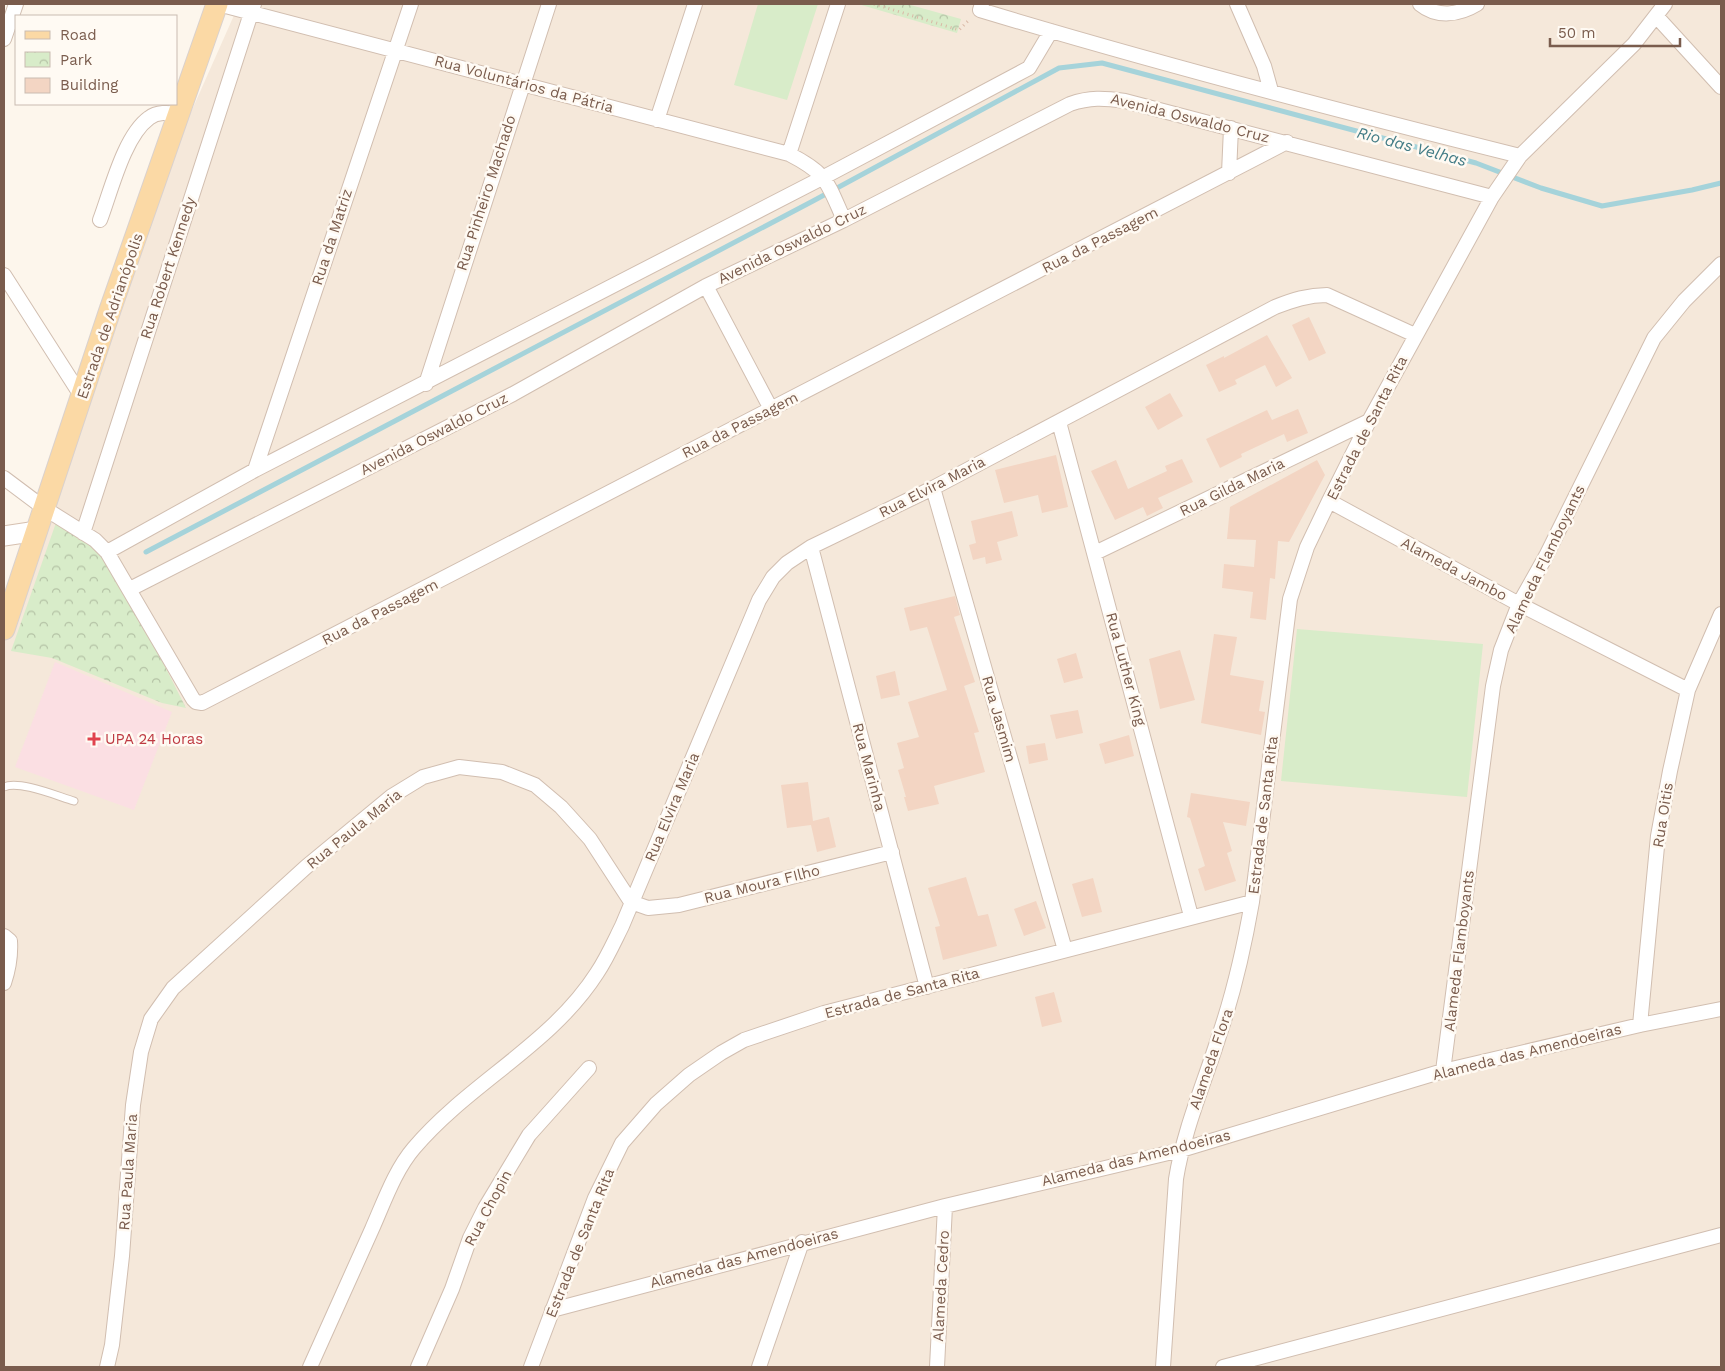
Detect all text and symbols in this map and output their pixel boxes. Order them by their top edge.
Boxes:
legend [15,15,178,105]
scale bar [1550,15,1680,47]
text: 50 m [1558,24,1595,42]
text: Road [60,26,97,44]
text: Park [60,51,93,69]
street label: Rua Voluntários da Pátria [432,51,616,117]
text: Building [60,76,118,94]
street label: Avenida Oswaldo Cruz [1109,90,1271,146]
street label: Rua Pinheiro Machado [452,113,520,273]
water label: Rio das Velhas [1355,123,1469,170]
street label: Rua da Matriz [308,187,356,287]
street label: Rua Robert Kennedy [137,194,200,341]
street label: Avenida Oswaldo Cruz [715,200,869,288]
street label: Rua da Passagem [1039,203,1161,277]
street label: Estrada de Adrianópolis [73,231,147,401]
street label: Estrada de Santa Rita [1323,352,1411,503]
street label: Rua da Passagem [679,388,801,462]
street label: Avenida Oswaldo Cruz [357,389,511,479]
street label: Rua Elvira Maria [876,452,989,522]
street label: Rua Gilda Maria [1177,454,1288,520]
street label: Alameda Flamboyants [1501,482,1589,636]
street label: Alameda Jambo [1398,533,1510,605]
street label: Rua da Passagem [319,575,441,649]
street label: Rua Luther King [1102,610,1150,728]
street label: Rua Jasmim [978,674,1020,764]
street label: Rua Marinha [849,721,890,814]
place label: UPA 24 Horas [105,730,203,748]
marker: UPA 24 Horas [87,732,101,746]
street label: Estrada de Santa Rita [1244,734,1282,895]
street label: Rua Elvira Maria [641,749,703,864]
street label: Rua Oitis [1649,781,1677,849]
street label: Rua Paula Maria [303,785,405,873]
street label: Rua Moura FIlho [702,861,822,907]
street label: Alameda Flamboyants [1440,869,1478,1033]
street label: Estrada de Santa Rita [823,964,982,1022]
street label: Alameda Flora [1185,1006,1237,1112]
street label: Alameda das Amendoeiras [1431,1020,1624,1084]
street label: Rua Paula Maria [115,1113,141,1231]
street label: Alameda das Amendoeiras [1040,1126,1233,1190]
street label: Estrada de Santa Rita [542,1165,618,1320]
street label: Rua Chopin [460,1167,516,1249]
street label: Alameda das Amendoeiras [648,1224,840,1292]
street label: Alameda Cedro [929,1230,953,1342]

